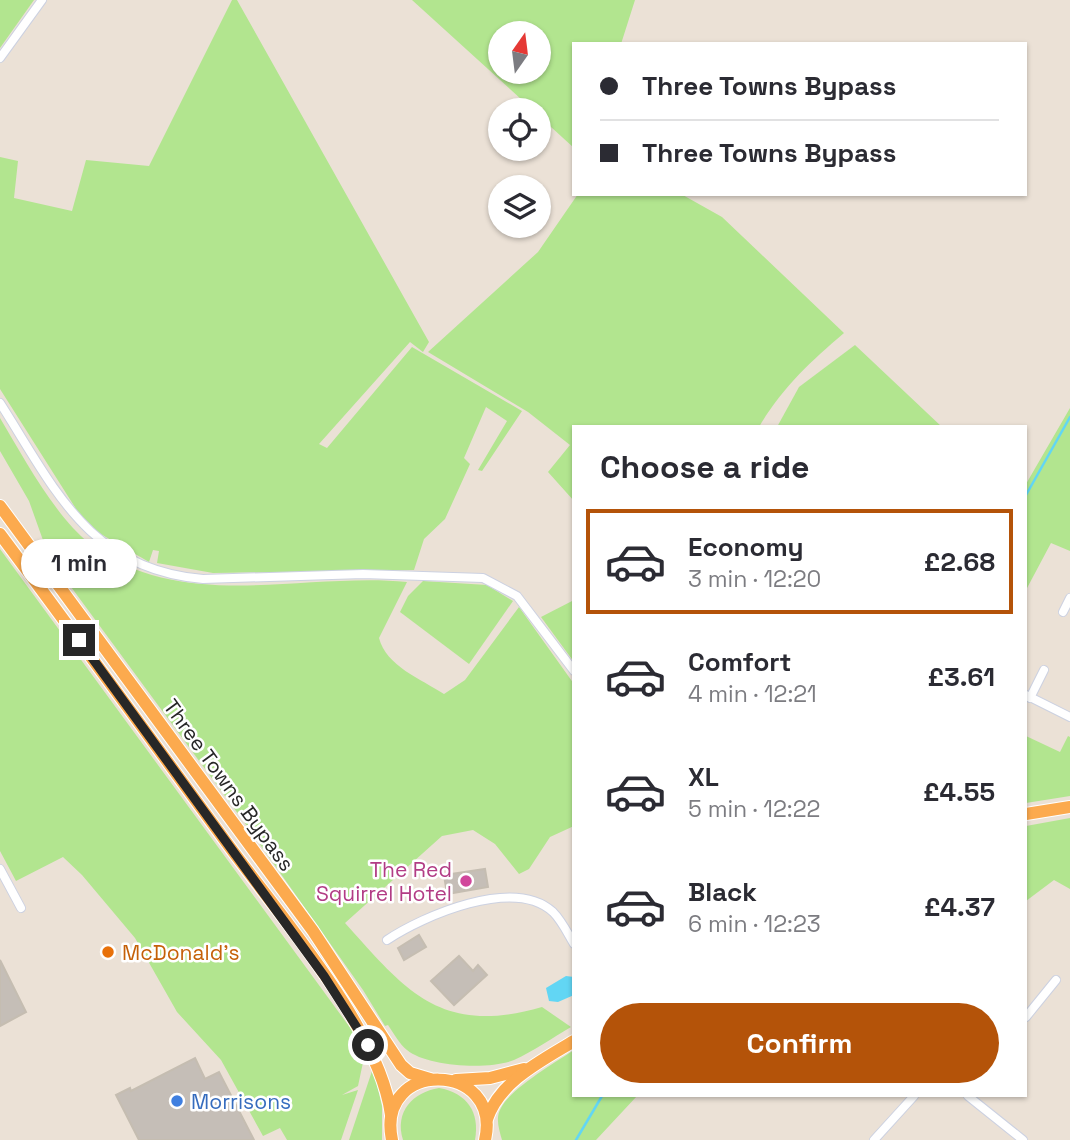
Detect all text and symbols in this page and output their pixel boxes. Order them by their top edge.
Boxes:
north arrow [488,21,551,84]
map controls [488,21,551,238]
text: Three Towns Bypass [642,69,896,103]
button: locate [488,98,551,161]
text: Three Towns Bypass [642,136,896,170]
button: layers [488,175,551,238]
text: Choose a ride [600,447,810,487]
icon: car [604,530,667,593]
text: Economy [688,530,804,564]
callout: 1 min [21,538,137,588]
text: £2.68 [924,545,995,579]
text: 1 min [51,548,107,578]
text: 3 min · 12:20 [688,564,821,594]
route end [63,624,95,656]
icon: car [604,645,667,708]
text: Comfort [688,645,791,679]
text: £3.61 [927,660,995,694]
text: 4 min · 12:21 [688,679,817,709]
street label: Three Towns Bypass [158,694,300,876]
icon: car [604,760,667,823]
text: XL [688,760,719,794]
text: £4.55 [923,775,995,809]
text: 5 min · 12:22 [688,794,820,824]
place label: The Red Squirrel Hotel [316,856,452,907]
marker: The Red Squirrel Hotel [458,873,474,889]
icon: car [604,875,667,938]
text: Black [688,875,757,909]
text: £4.37 [924,890,995,924]
text: 6 min · 12:23 [688,909,821,939]
place label: McDonald's [122,939,240,966]
marker: McDonald's [100,944,116,960]
button: Confirm [600,1003,999,1083]
route start [352,1029,384,1061]
place label: Morrisons [191,1088,291,1115]
marker: Morrisons [169,1093,185,1109]

